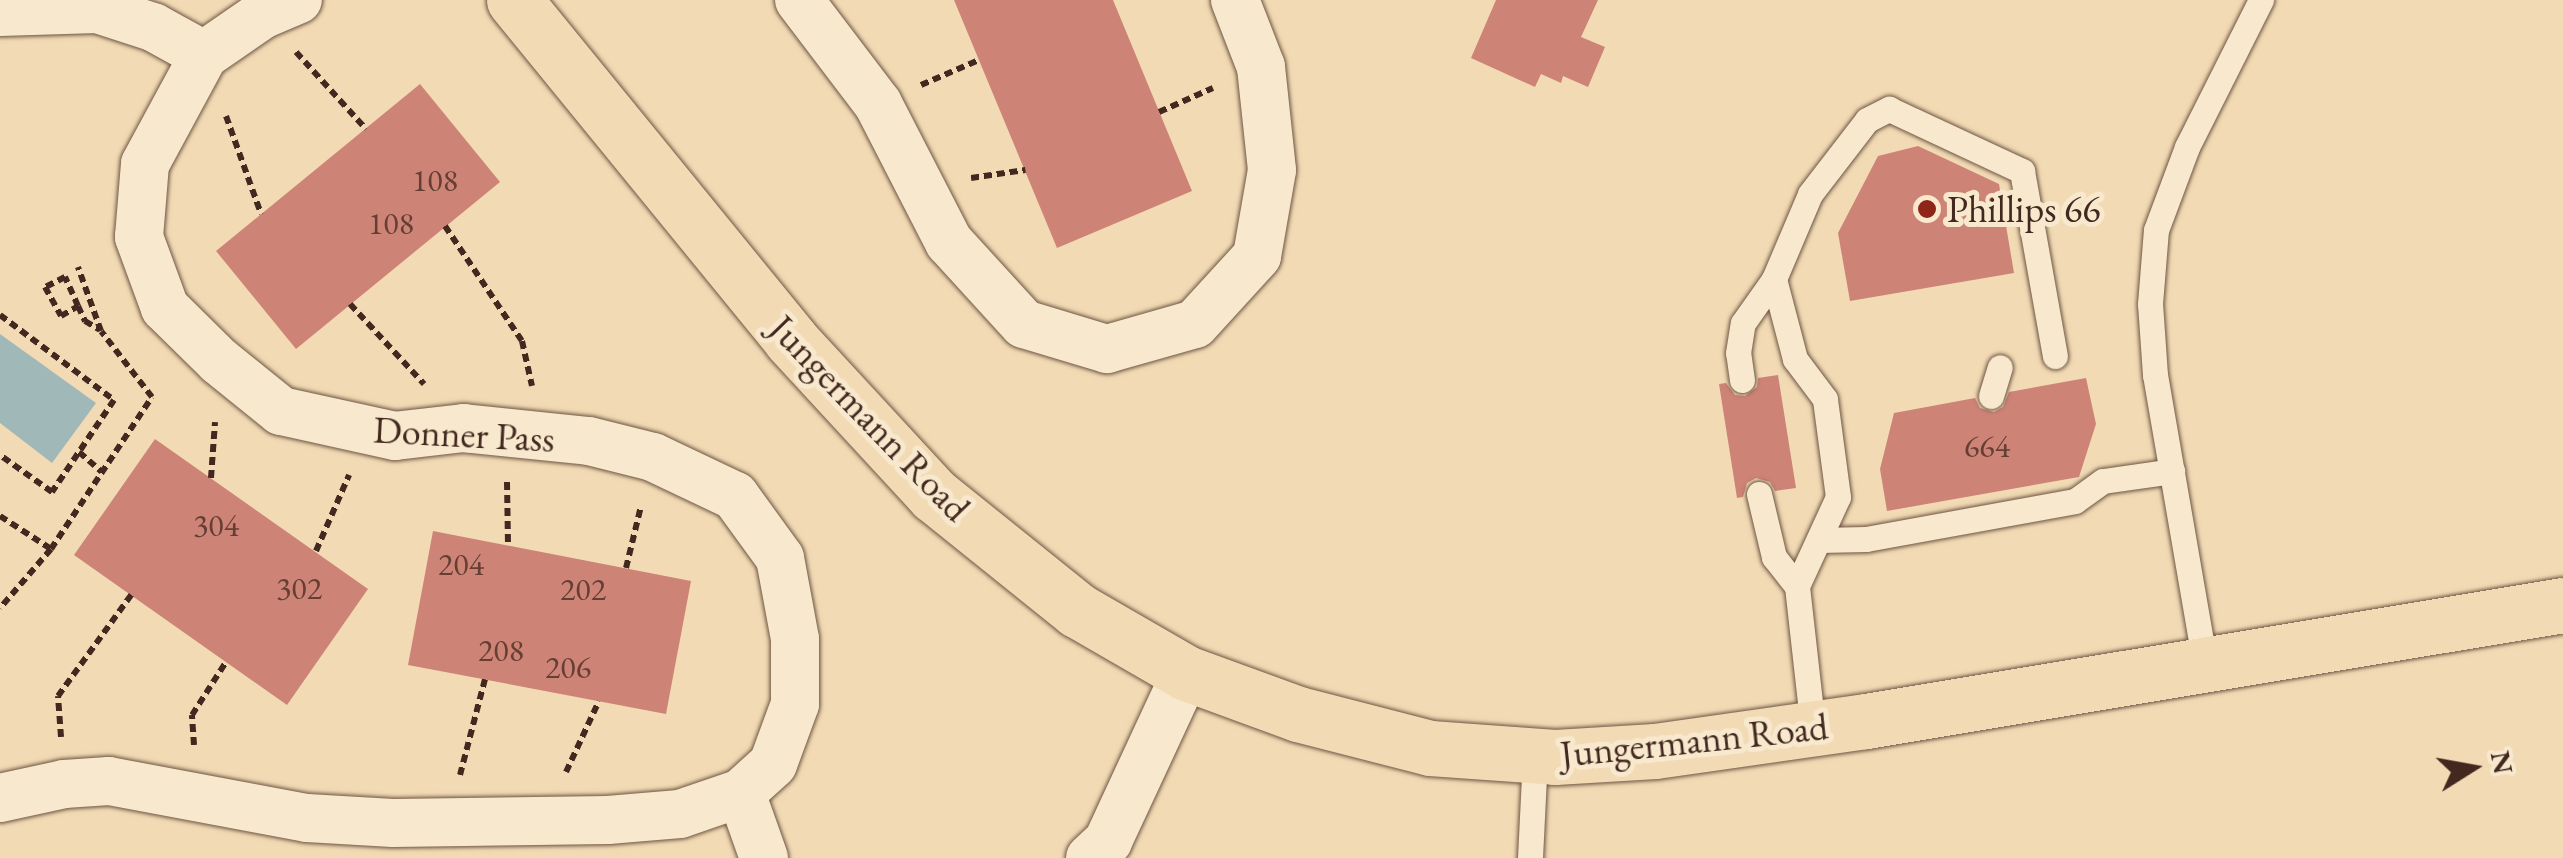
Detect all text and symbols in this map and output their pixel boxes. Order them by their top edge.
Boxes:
house number: 108 [412,161,458,199]
place label: Phillips 66 [1947,186,2100,232]
marker: Phillips 66 [1916,198,1938,220]
house number: 108 [368,204,414,242]
street label: Jungermann Road [760,305,980,531]
street label: Donner Pass [372,406,556,462]
house number: 664 [1964,427,2010,465]
house number: 304 [193,506,239,544]
house number: 204 [438,545,484,583]
house number: 302 [276,569,322,607]
house number: 202 [560,570,606,608]
house number: 208 [478,631,524,669]
house number: 206 [545,648,591,686]
street label: Jungermann Road [1558,703,1830,777]
north arrow [2423,718,2523,818]
text: N [2483,748,2522,777]

